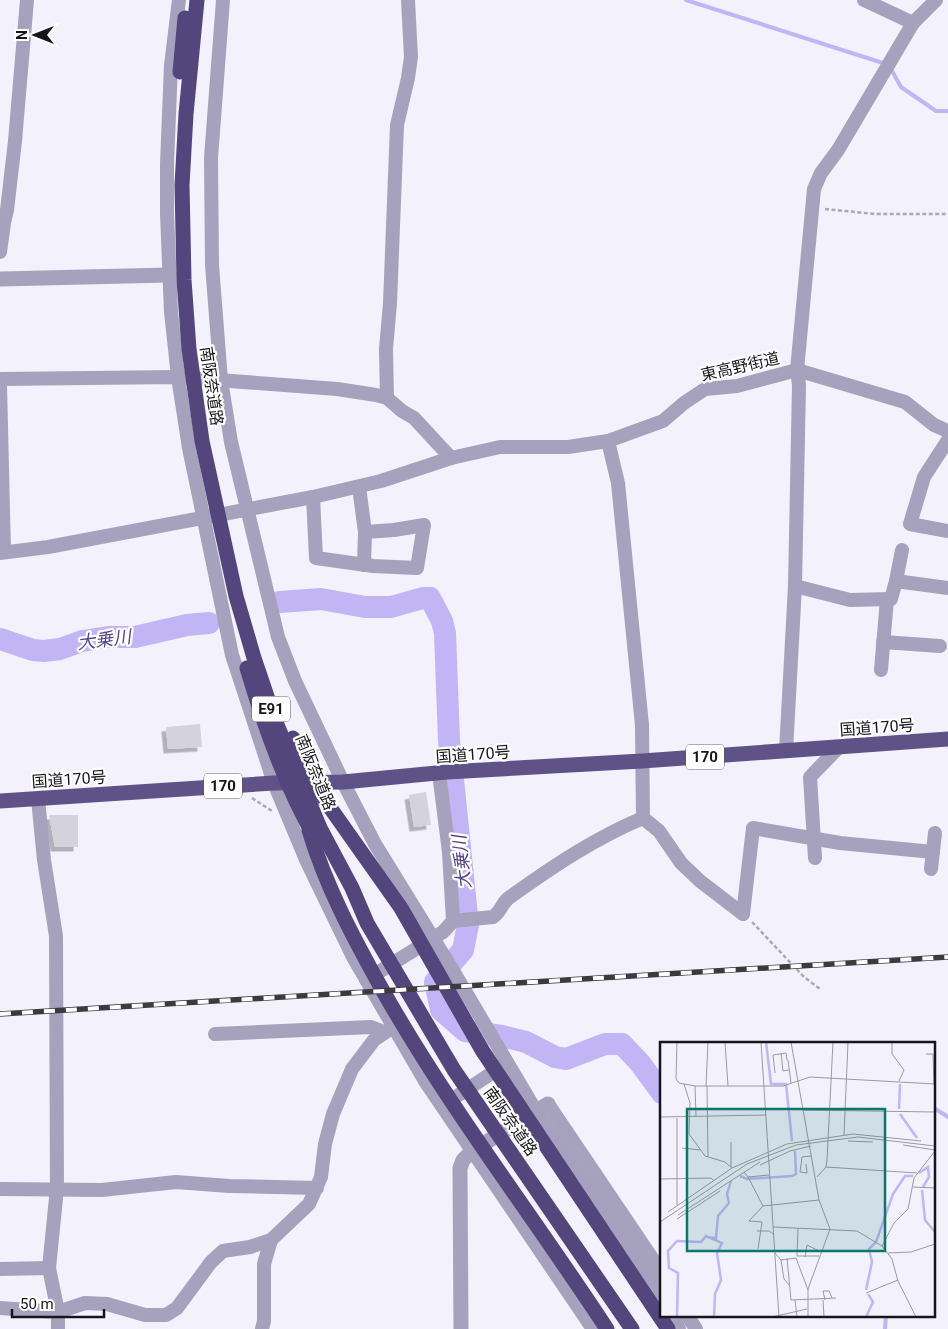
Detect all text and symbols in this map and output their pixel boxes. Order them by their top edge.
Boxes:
north arrow [10,10,60,60]
text: N [14,30,30,40]
street label: 南阪奈道路 [197,345,226,427]
street label: 東高野街道 [699,348,781,385]
water label: 大乗川 [76,626,134,653]
road number: E91 [252,696,290,722]
street label: 国道170号 [839,715,915,740]
street label: 南阪奈道路 [292,732,339,813]
street label: 国道170号 [435,742,511,767]
road number: 170 [686,744,724,770]
street label: 国道170号 [31,767,107,792]
road number: 170 [204,774,242,798]
water label: 大乗川 [448,832,475,890]
inset map [660,1042,936,1316]
street label: 南阪奈道路 [480,1083,541,1160]
scale bar [12,1286,105,1318]
text: 50 m [20,1295,54,1313]

